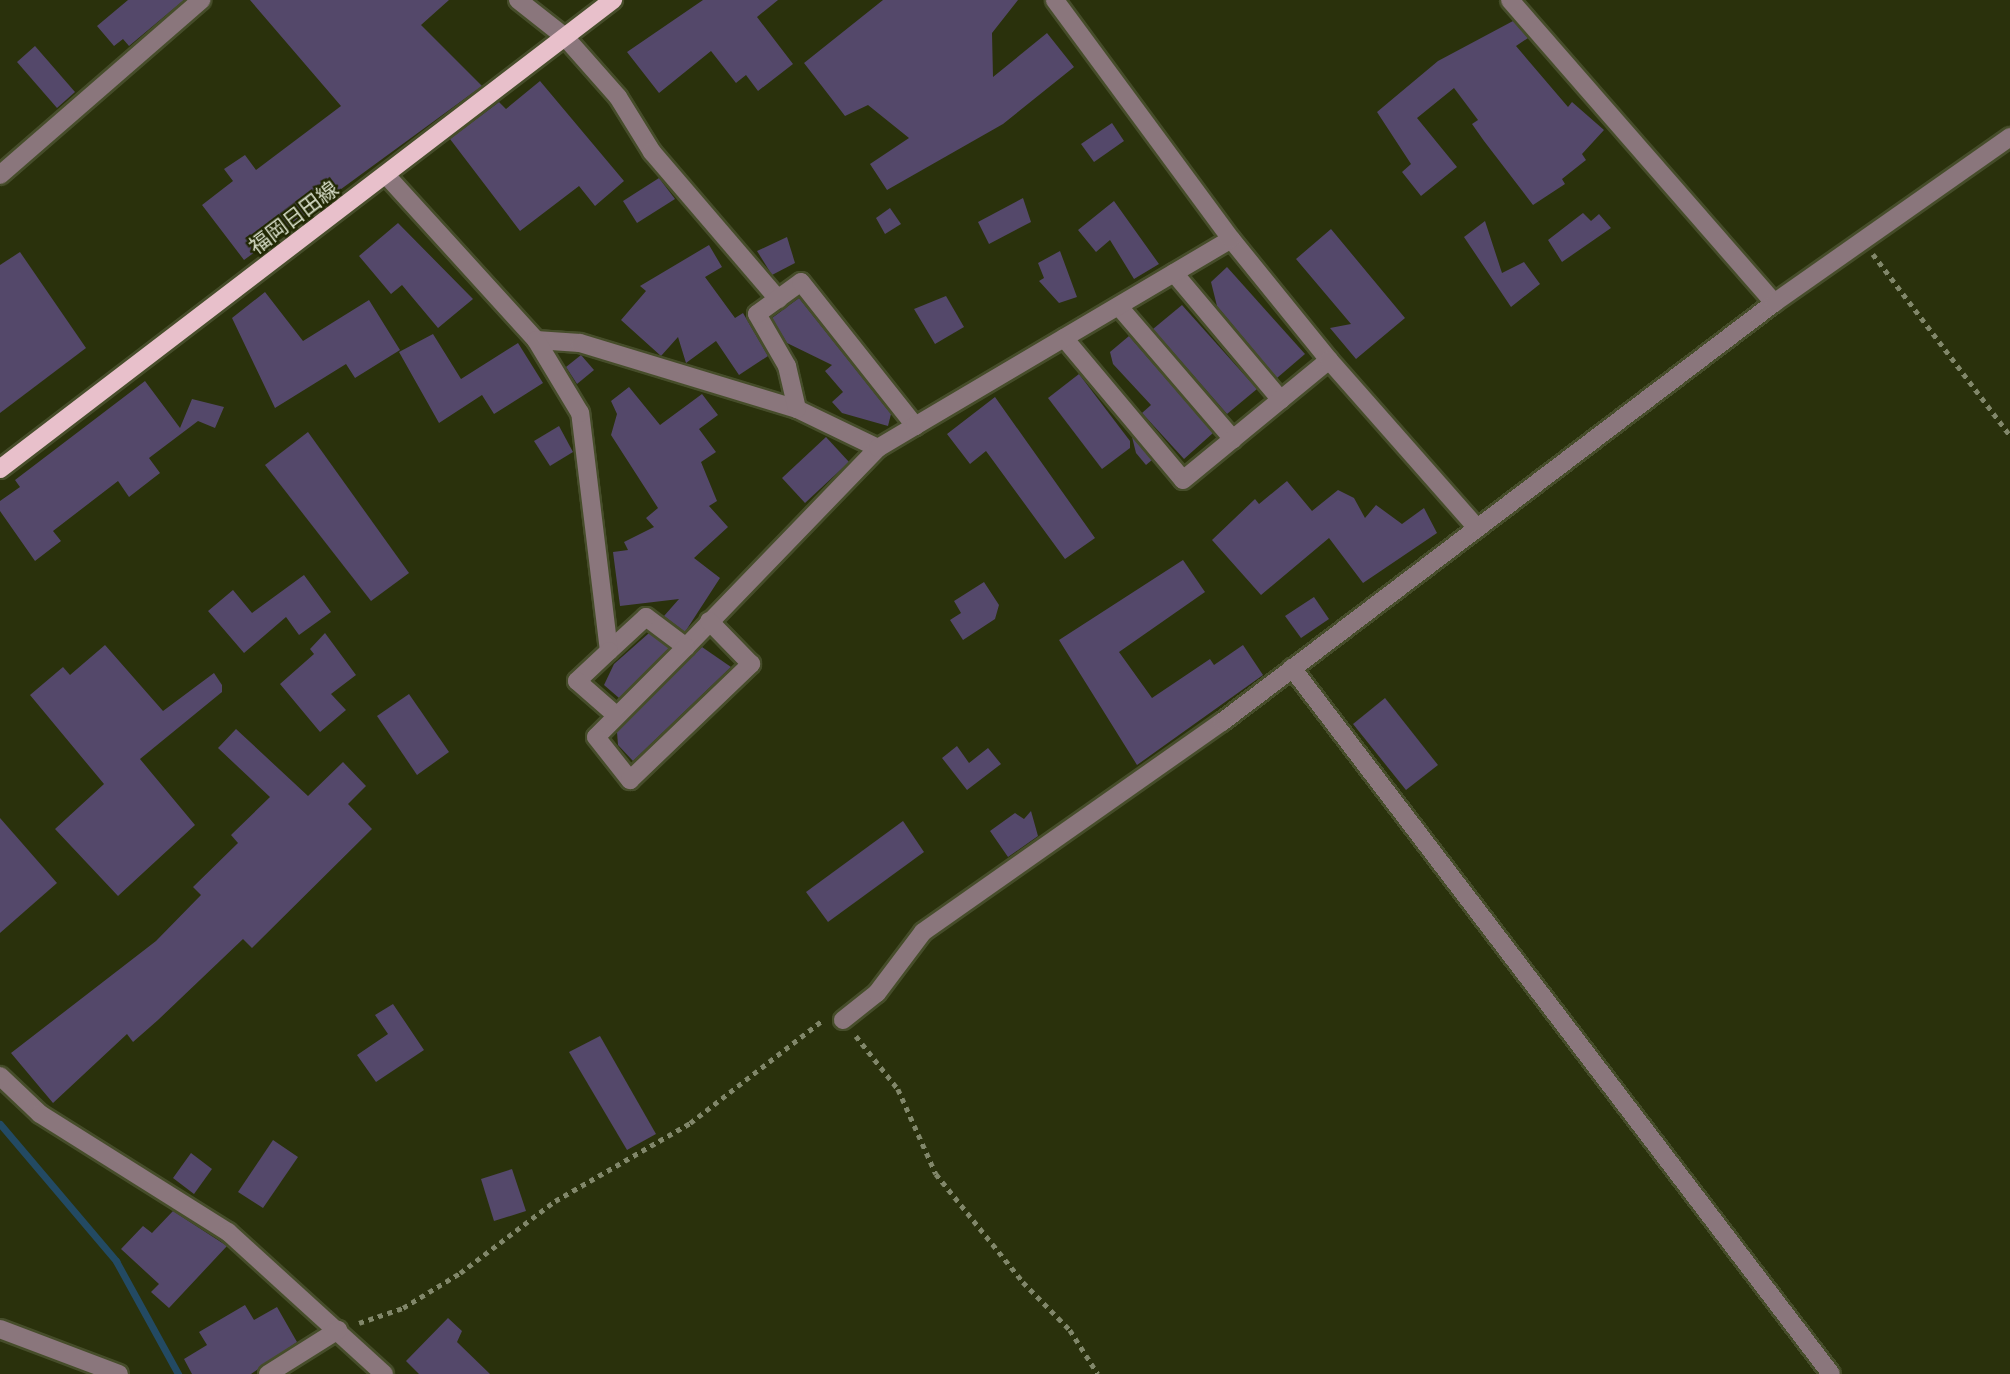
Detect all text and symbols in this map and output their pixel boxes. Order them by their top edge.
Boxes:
street label: 福岡日田線 [243,175,343,259]

